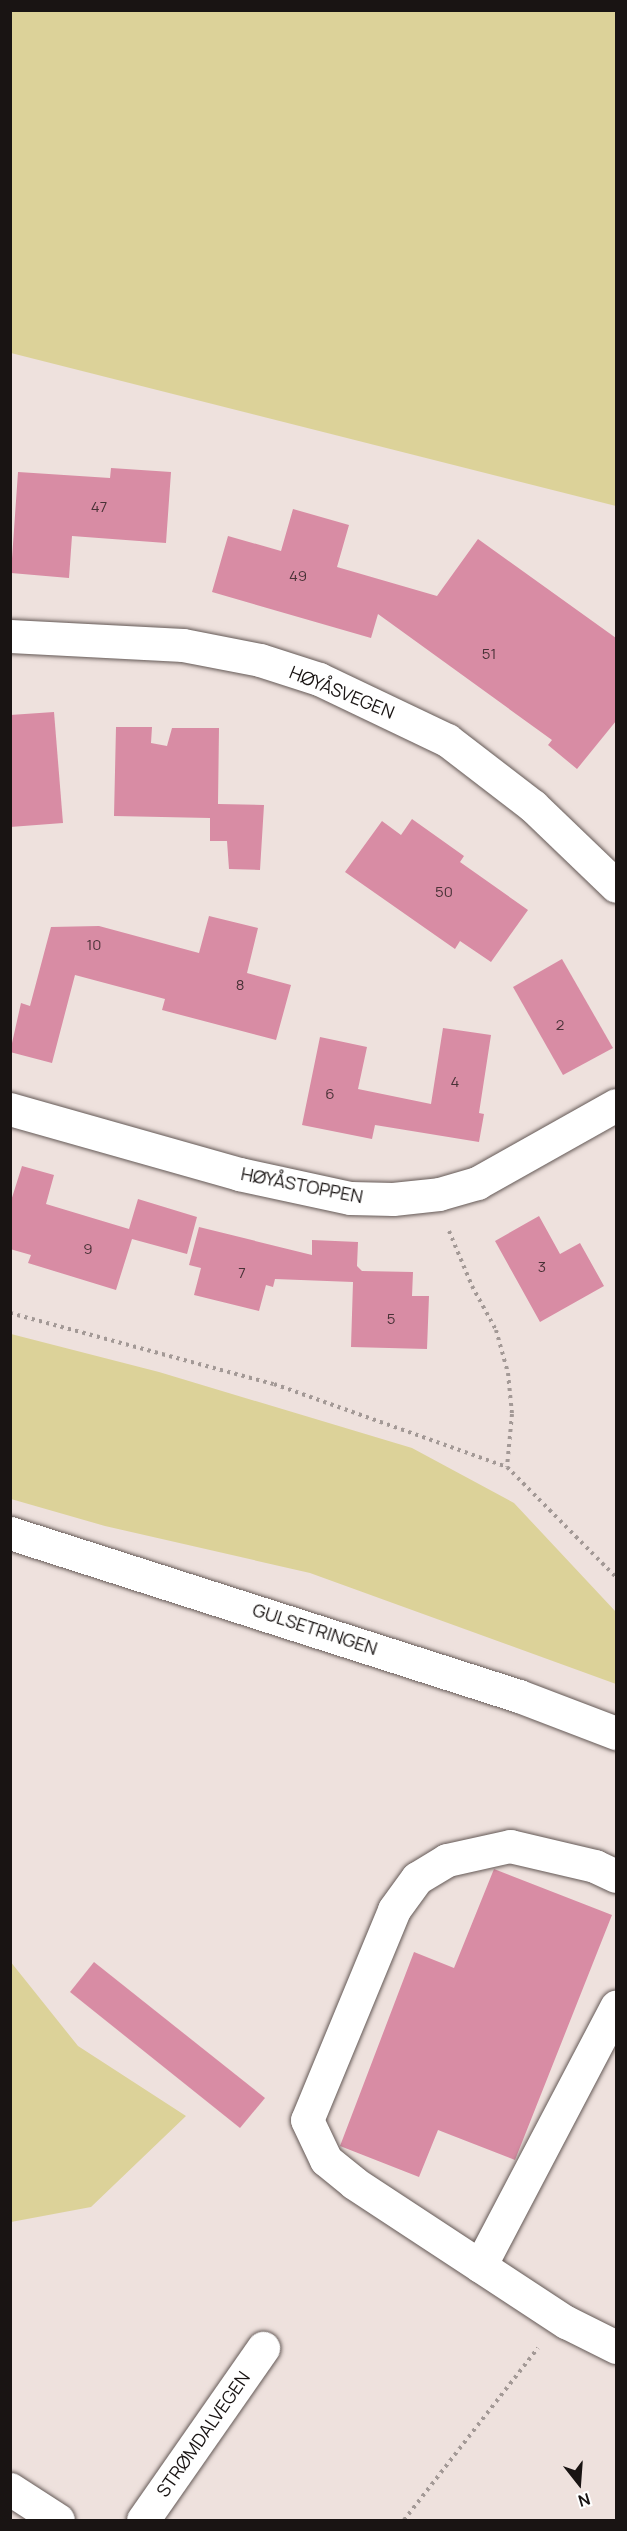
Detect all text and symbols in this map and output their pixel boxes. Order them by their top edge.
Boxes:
house number: 47 [91,498,107,516]
house number: 49 [289,567,307,585]
house number: 51 [482,645,496,663]
street label: HØYÅSVEGEN [286,661,398,723]
house number: 50 [435,883,453,901]
house number: 10 [87,936,101,954]
house number: 8 [236,976,244,994]
house number: 2 [556,1016,564,1034]
house number: 4 [451,1073,459,1091]
house number: 6 [325,1085,335,1103]
street label: HØYÅSTOPPEN [239,1163,365,1207]
house number: 9 [83,1240,93,1258]
house number: 3 [538,1258,546,1276]
house number: 7 [238,1264,246,1282]
house number: 5 [387,1310,395,1328]
street label: GULSETRINGEN [250,1599,380,1659]
street label: STRØMDALVEGEN [152,2367,254,2501]
north arrow [549,2453,609,2513]
text: N [576,2488,593,2512]

